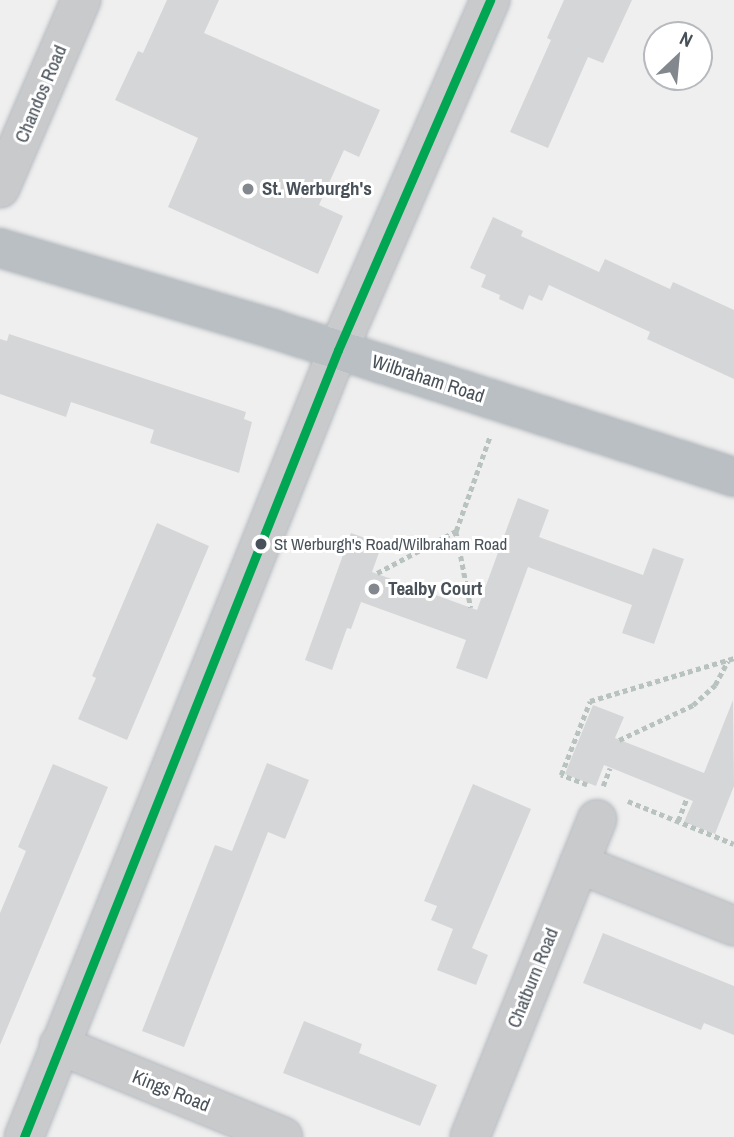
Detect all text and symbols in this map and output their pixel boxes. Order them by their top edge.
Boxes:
north arrow [643,21,713,91]
text: N [676,25,697,53]
street label: Chandos Road [10,42,72,146]
place label: St. Werburgh's [262,178,372,200]
marker: St. Werburgh's [240,181,256,197]
street label: Wilbraham Road [369,350,487,408]
place label: St Werburgh's Road/Wilbraham Road [274,534,507,554]
marker: St Werburgh's Road/Wilbraham Road [254,537,268,551]
place label: Tealby Court [388,578,482,600]
marker: Tealby Court [366,581,382,597]
street label: Chatburn Road [503,925,563,1031]
street label: Kings Road [129,1065,213,1117]

